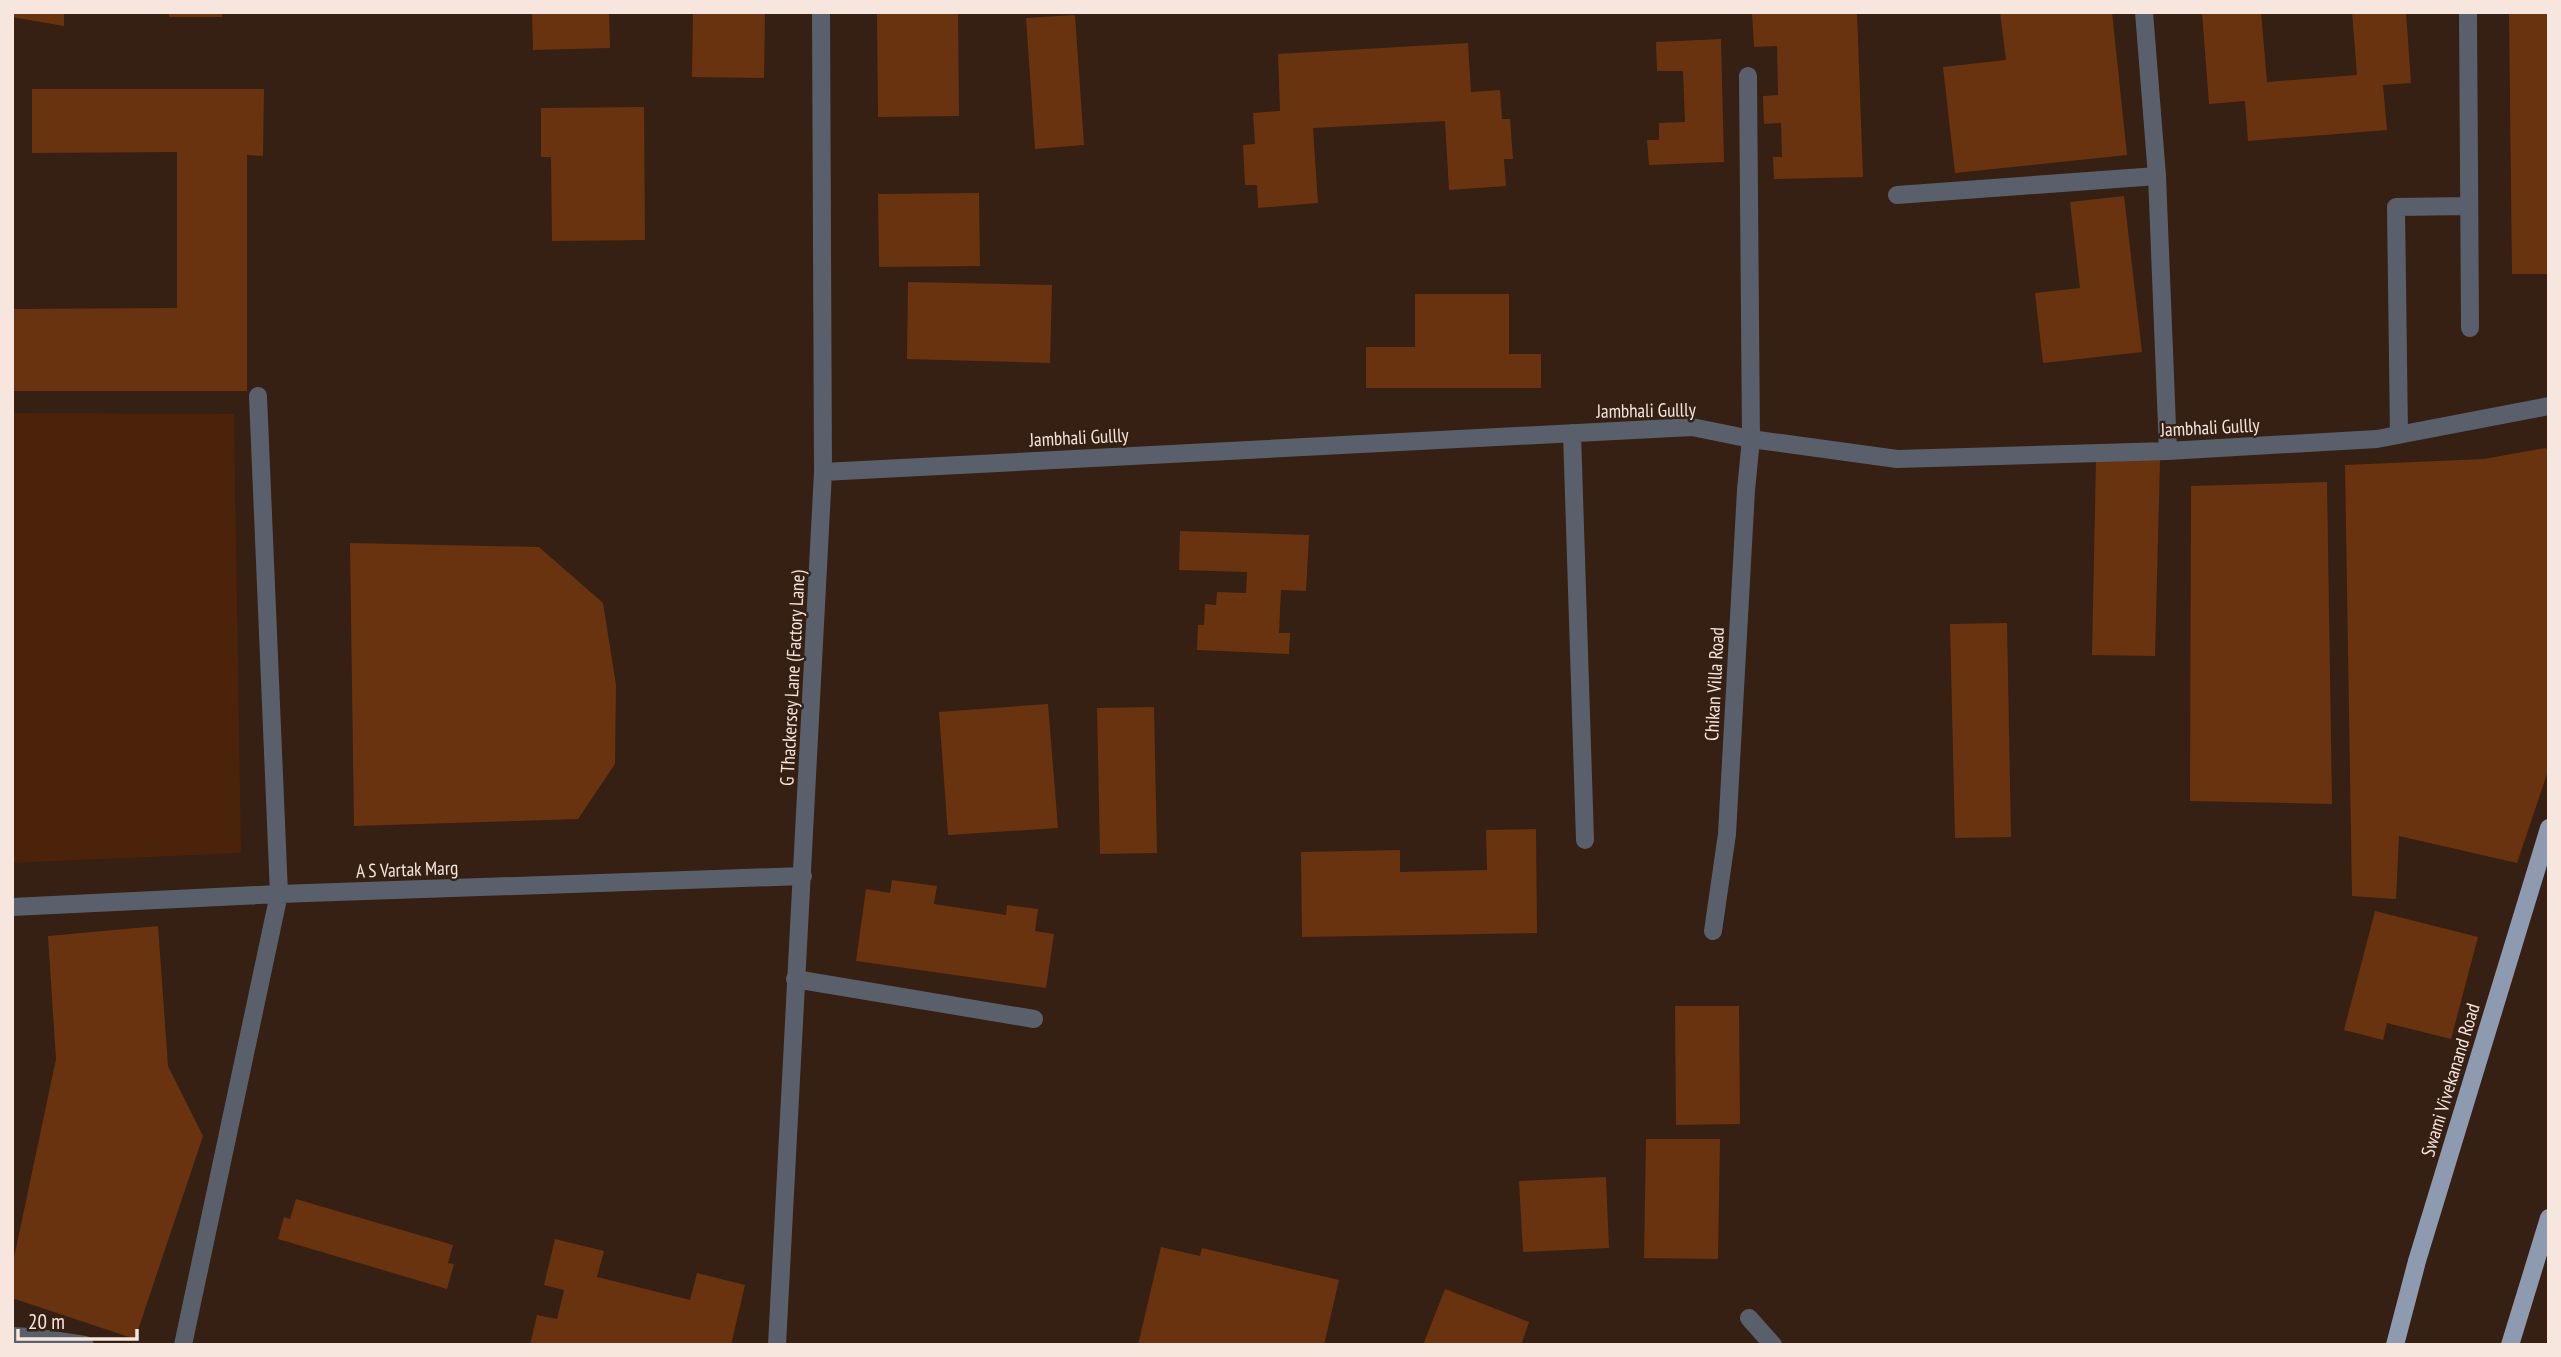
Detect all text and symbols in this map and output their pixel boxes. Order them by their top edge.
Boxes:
street label: Jambhali Gullly [1595,397,1697,423]
street label: Jambhali Gullly [2159,412,2261,442]
street label: Jambhali Gullly [1028,422,1130,452]
street label: G Thackersey Lane (Factory Lane) [774,569,810,786]
street label: Chikan Villa Road [1699,627,1729,741]
street label: A S Vartak Marg [355,855,459,883]
street label: Swami Vivekanand Road [2415,1000,2485,1160]
scale bar [18,1298,136,1342]
text: 20 m [28,1308,65,1335]

